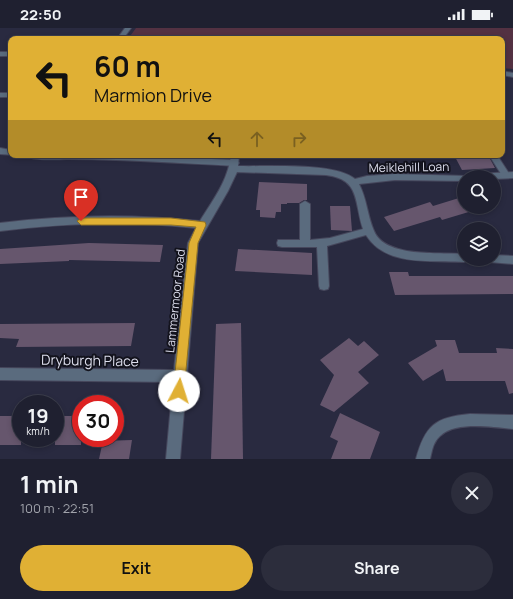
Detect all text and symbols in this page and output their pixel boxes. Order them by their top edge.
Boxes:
text: 22:50 [20,4,62,25]
text: 60 m [94,47,161,85]
icon: left [28,52,80,104]
text: Marmion Drive [94,83,212,107]
icon: left [204,128,226,150]
icon: ahead [246,128,268,150]
icon: right [288,128,310,150]
street label: Meiklehill Loan [369,158,449,176]
map controls [457,170,501,266]
button: search [457,170,501,214]
pin [64,180,98,221]
icon: arrive [70,186,92,208]
button: layers [457,222,501,266]
street label: Lammermoor Road [161,248,189,354]
street label: Dryburgh Place [41,350,139,370]
position arrow [158,370,200,412]
speed limit sign: 30 [72,395,124,447]
text: 19 [27,402,49,429]
text: km/h [26,424,50,438]
text: 1 min [20,467,79,500]
button: close [451,472,493,514]
text: 100 m · 22:51 [20,499,94,517]
button: Exit [20,545,253,591]
button: Share [261,545,493,591]

